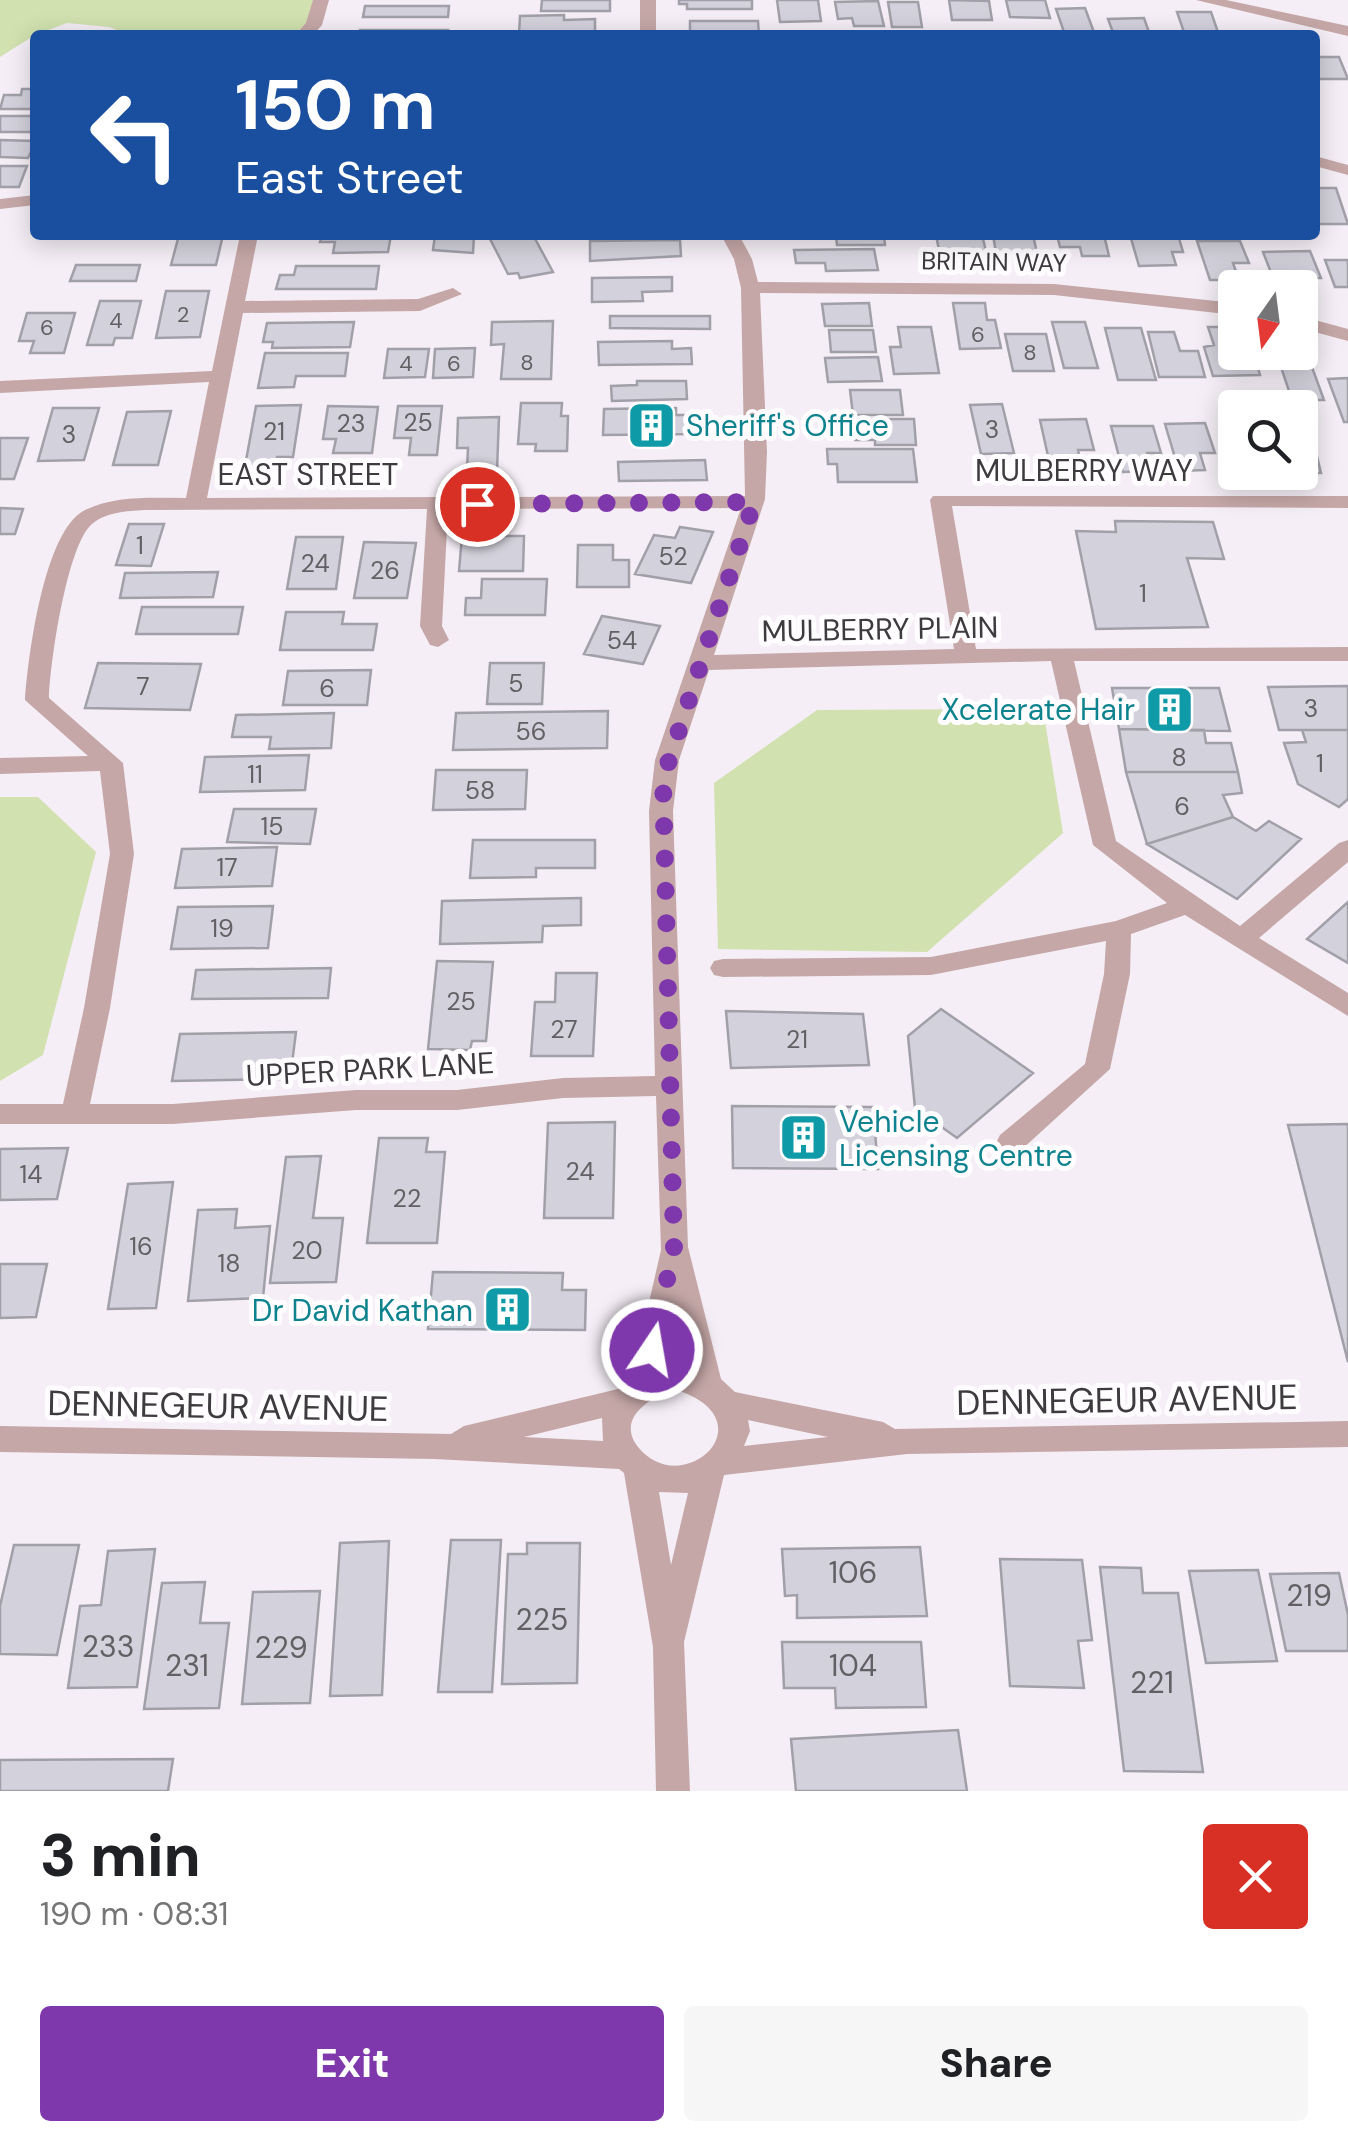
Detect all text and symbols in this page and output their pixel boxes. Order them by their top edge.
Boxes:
text: 150 m [235,60,436,151]
icon: left [70,70,200,200]
text: East Street [235,148,464,207]
street label: BRITAIN WAY [921,244,1067,280]
north arrow [1218,270,1318,370]
map controls [1218,270,1318,490]
house number: 2 [177,300,189,329]
house number: 4 [109,306,123,335]
house number: 6 [40,313,54,342]
house number: 6 [971,320,985,349]
house number: 8 [1023,338,1037,367]
house number: 8 [520,348,534,377]
house number: 4 [399,349,413,378]
house number: 6 [447,349,461,378]
button: search [1218,390,1318,490]
building icon: Sheriff's Office [625,399,677,451]
house number: 25 [403,406,433,439]
place label: Sheriff's Office [686,406,889,445]
house number: 23 [336,407,366,440]
house number: 3 [985,413,999,446]
house number: 21 [263,415,285,448]
house number: 3 [62,418,76,451]
street label: MULBERRY WAY [975,451,1193,490]
street label: EAST STREET [218,455,398,494]
pin [435,462,520,547]
icon: arrive [450,477,505,532]
house number: 1 [136,529,144,562]
house number: 52 [658,540,688,573]
house number: 24 [300,547,330,580]
house number: 26 [370,554,400,587]
house number: 1 [1139,577,1147,610]
street label: MULBERRY PLAIN [761,607,999,651]
house number: 54 [607,624,637,657]
house number: 5 [508,667,524,700]
house number: 7 [136,670,150,703]
house number: 6 [319,672,335,705]
building icon: Xcelerate Hair [1144,683,1196,735]
place label: Xcelerate Hair [942,690,1135,729]
house number: 3 [1304,692,1318,725]
house number: 56 [516,715,546,748]
house number: 8 [1171,741,1187,774]
house number: 1 [1316,747,1324,780]
house number: 11 [247,758,263,791]
house number: 58 [465,774,495,807]
house number: 6 [1174,790,1190,823]
house number: 15 [260,810,284,843]
house number: 17 [216,851,238,884]
house number: 19 [210,912,234,945]
house number: 25 [446,985,476,1018]
house number: 27 [550,1013,578,1046]
house number: 21 [786,1023,808,1056]
street label: UPPER PARK LANE [245,1043,495,1095]
place label: Vehicle Licensing Centre [839,1102,1073,1175]
building icon: Vehicle Licensing Centre [778,1112,830,1164]
house number: 24 [565,1155,595,1188]
house number: 14 [20,1158,42,1191]
house number: 22 [393,1182,421,1215]
house number: 16 [129,1230,153,1263]
house number: 20 [291,1234,323,1267]
house number: 18 [217,1247,241,1280]
building icon: Dr David Kathan [482,1284,534,1336]
place label: Dr David Kathan [252,1291,473,1330]
position arrow [600,1298,704,1402]
street label: DENNEGEUR AVENUE [956,1374,1298,1426]
street label: DENNEGEUR AVENUE [47,1380,389,1432]
house number: 106 [829,1553,877,1592]
house number: 219 [1286,1576,1332,1615]
house number: 225 [516,1600,568,1639]
house number: 233 [82,1627,134,1666]
house number: 229 [254,1628,308,1667]
house number: 231 [165,1646,209,1685]
house number: 104 [829,1646,877,1685]
house number: 221 [1130,1663,1174,1702]
text: 3 min [40,1816,201,1895]
button: close [1203,1824,1308,1929]
text: 190 m · 08:31 [40,1893,229,1935]
button: Exit [40,2006,664,2121]
button: Share [684,2006,1308,2121]

